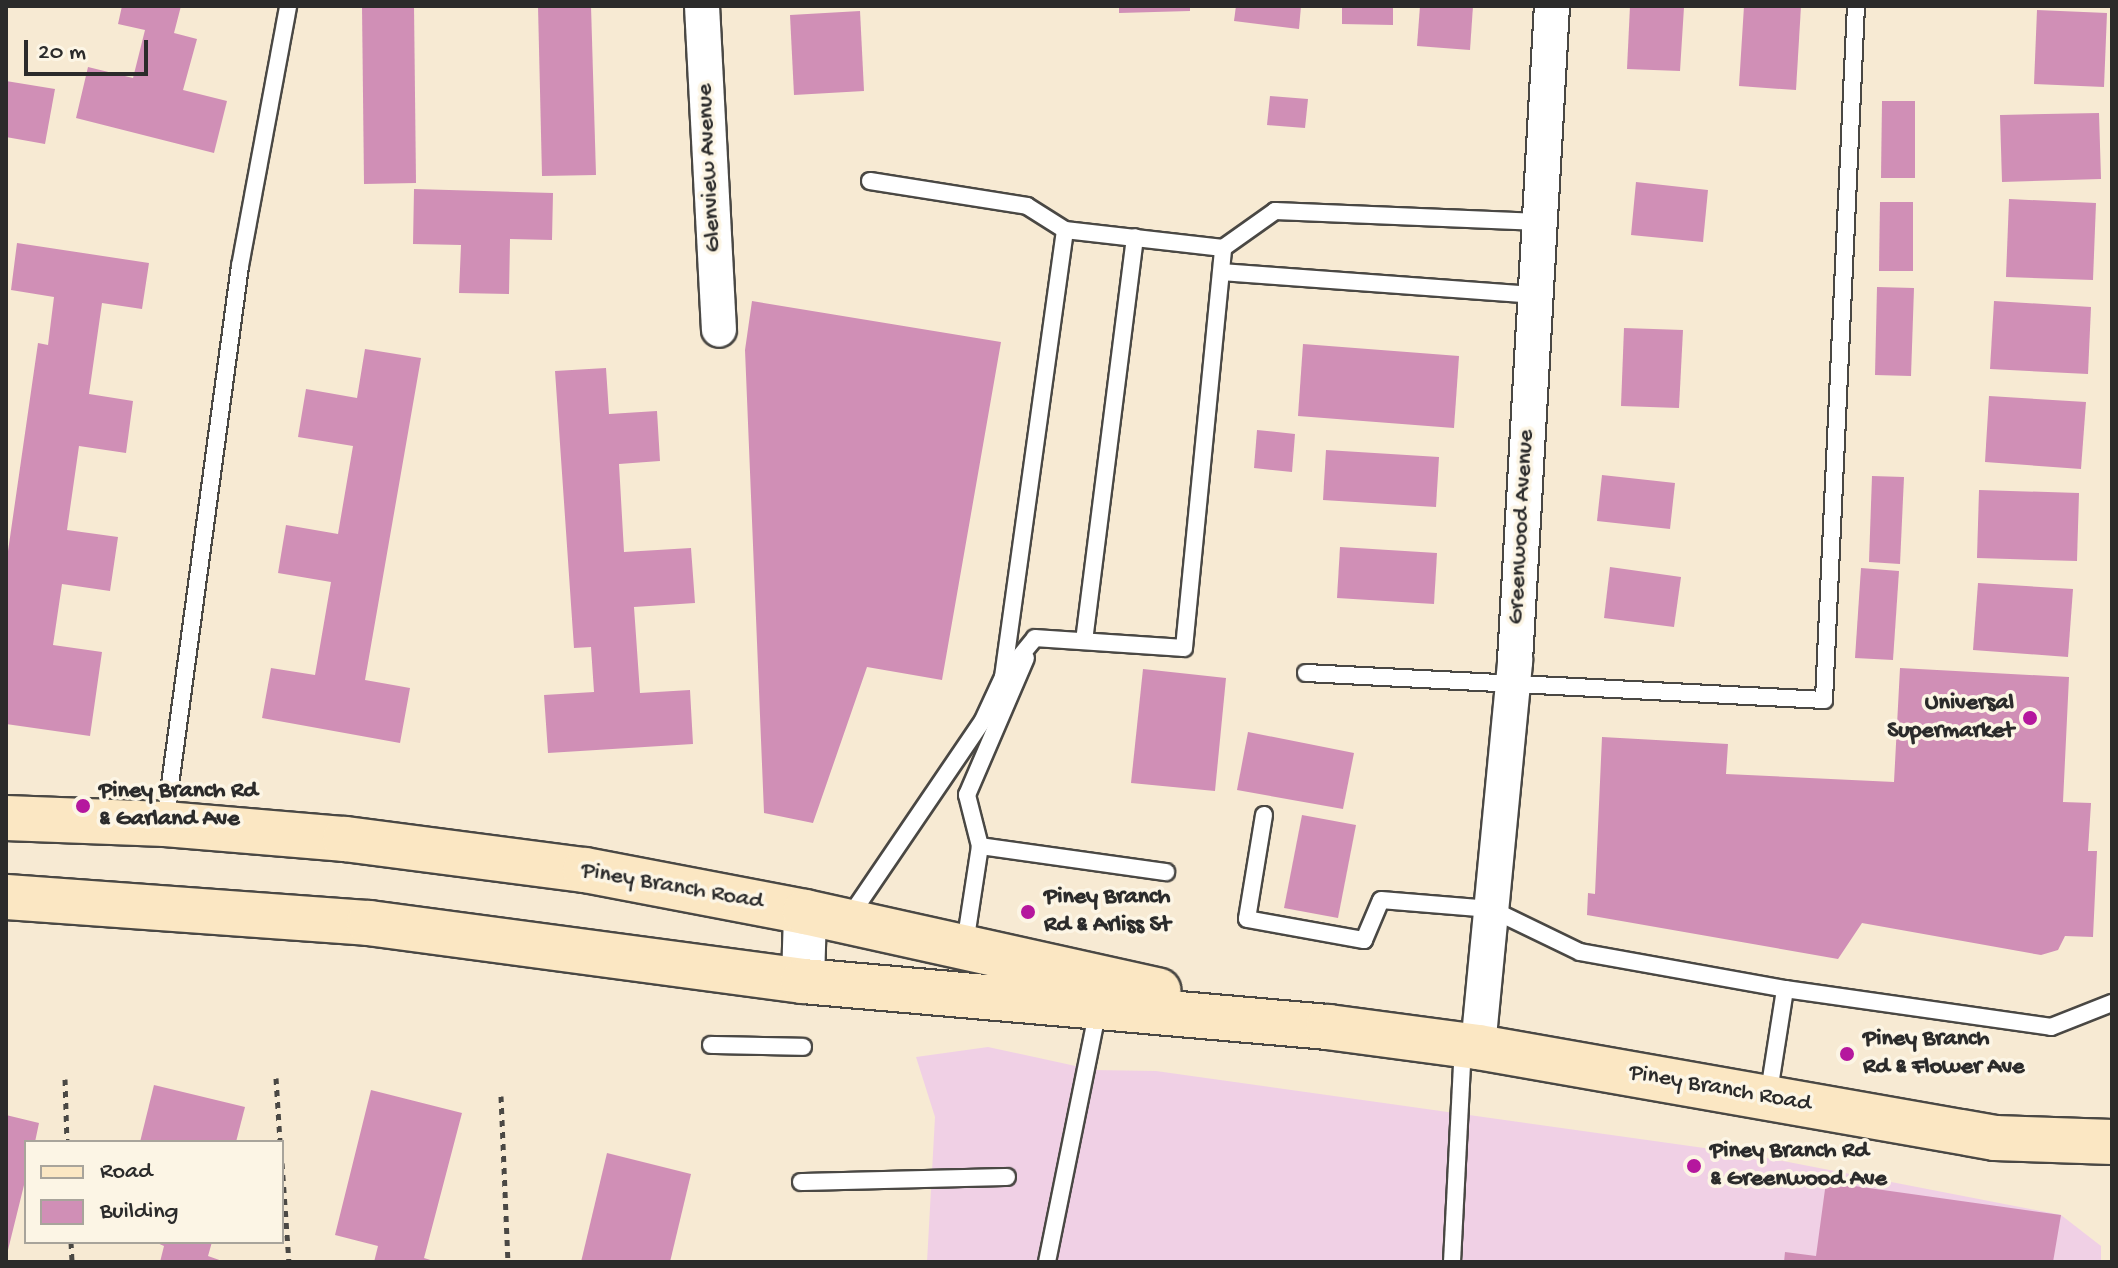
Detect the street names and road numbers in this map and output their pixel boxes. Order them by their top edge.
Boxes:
street label: Glenview Avenue [691,83,729,253]
street label: Greenwood Avenue [1503,429,1541,625]
street label: Piney Branch Road [579,857,765,917]
street label: Piney Branch Road [1627,1059,1813,1119]

